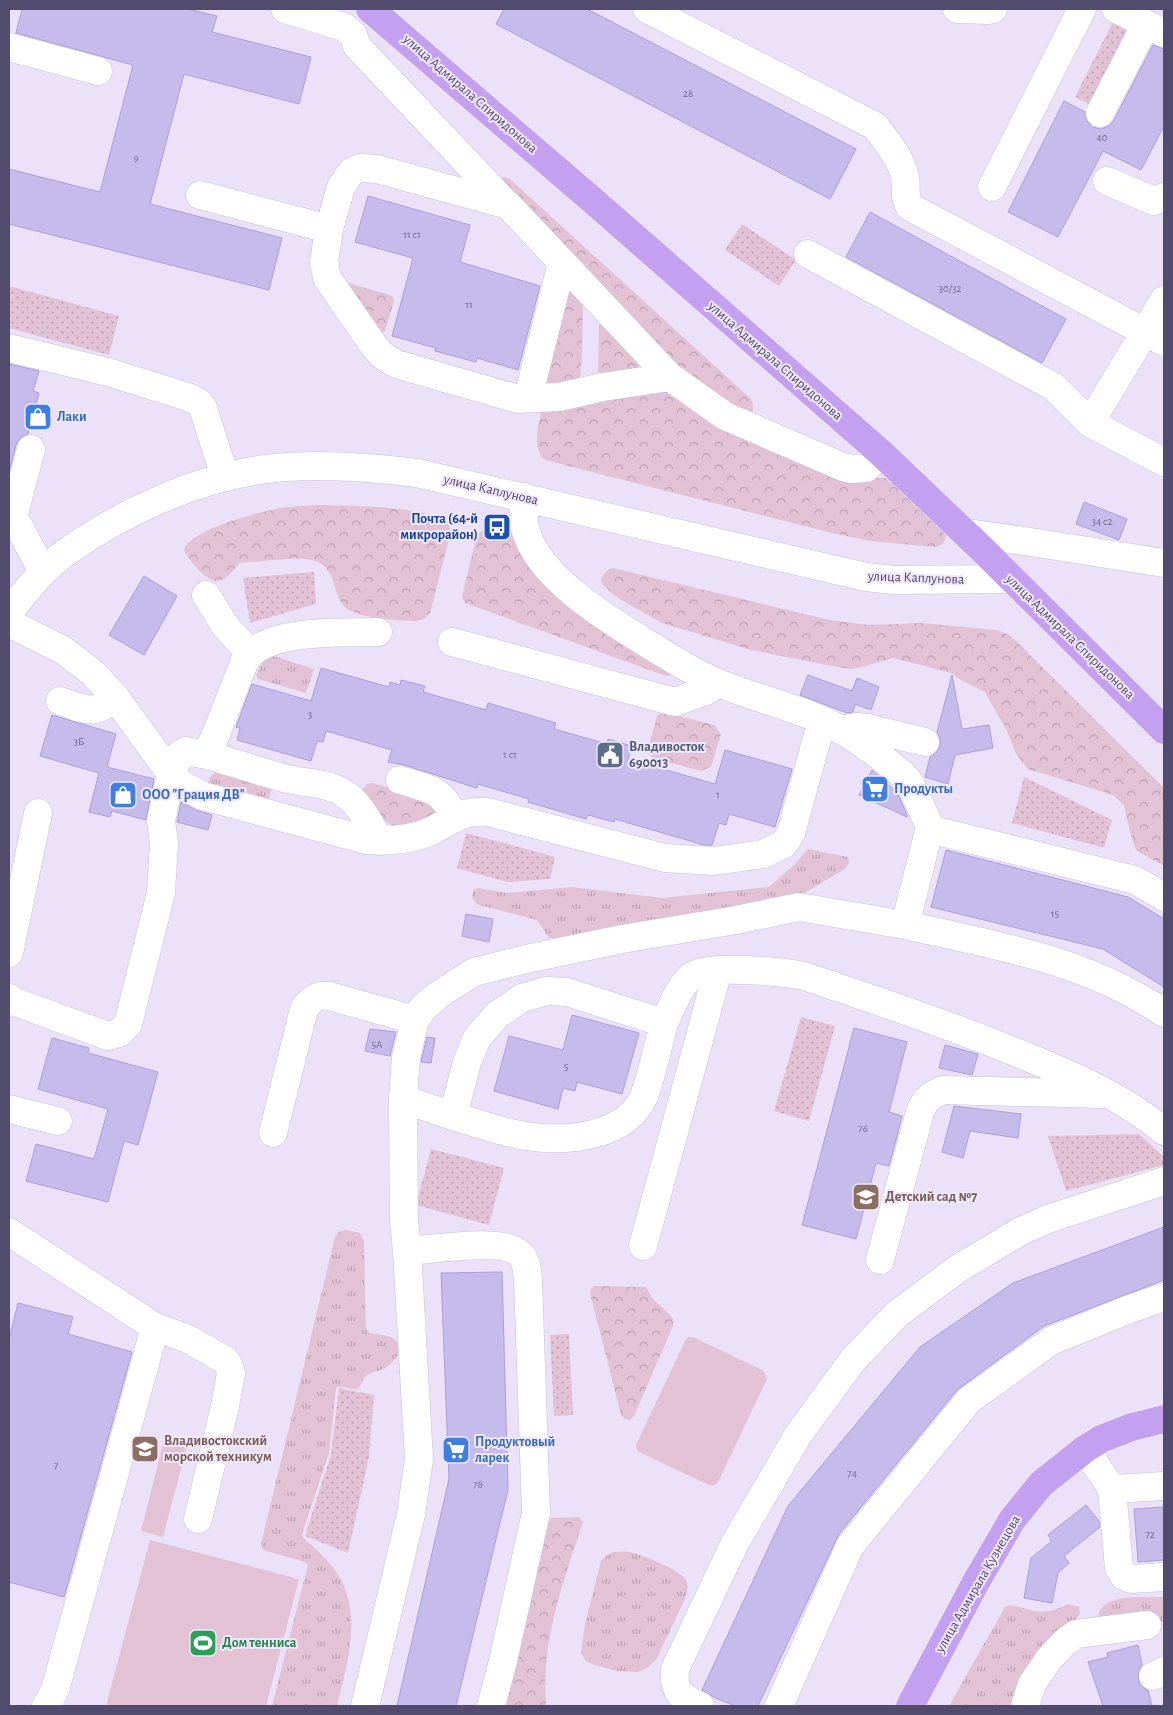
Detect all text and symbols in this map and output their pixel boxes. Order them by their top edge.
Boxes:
street label: улица Адмирала Спиридонова [399,31,540,156]
house number: 28 [683,88,693,99]
house number: 40 [1096,132,1108,143]
house number: 9 [133,152,139,163]
house number: 11 с1 [403,229,421,240]
house number: 30/32 [938,283,962,294]
street label: улица Адмирала Спиридонова [704,298,845,423]
house number: 11 [465,299,473,310]
shop icon: Лаки [23,402,53,432]
place label: Лаки [57,410,87,424]
street label: улица Каплунова [441,472,540,508]
place label: Почта (64-й микрорайон) [400,512,478,542]
bus stop icon: Почта (64-й микрорайон) [482,512,512,542]
house number: 34 с2 [1091,516,1113,527]
street label: улица Каплунова [867,569,965,587]
street label: улица Адмирала Спиридонова [1002,571,1137,702]
house number: 3 [308,709,313,720]
house number: 3Б [74,736,84,747]
public building icon: Владивосток 690013 [595,740,625,770]
place label: Владивосток 690013 [629,740,705,770]
house number: 1 с1 [503,749,517,760]
supermarket icon: Продукты [860,774,890,804]
shop icon: ООО "Грация ДВ" [108,780,138,810]
place label: Продукты [894,782,953,796]
place label: ООО "Грация ДВ" [142,788,245,802]
house number: 1 [716,789,720,800]
house number: 15 [1051,908,1060,919]
house number: 5А [371,1039,383,1050]
house number: 5 [564,1061,569,1072]
house number: 76 [858,1123,868,1134]
school or university icon: Детский сад №7 [851,1182,881,1212]
place label: Детский сад №7 [885,1190,977,1204]
school or university icon: Владивостокский морской техникум [130,1434,160,1464]
place label: Владивостокский морской техникум [164,1434,272,1464]
supermarket icon: Продуктовый ларек [441,1435,471,1465]
place label: Продуктовый ларек [475,1435,555,1465]
house number: 7 [54,1460,59,1471]
house number: 74 [847,1468,857,1479]
house number: 78 [473,1479,483,1490]
street label: улица Адмирала Кузнецова [933,1513,1023,1656]
house number: 72 [1145,1529,1155,1540]
sports icon: Дом тенниса [188,1628,218,1658]
place label: Дом тенниса [222,1636,297,1650]

